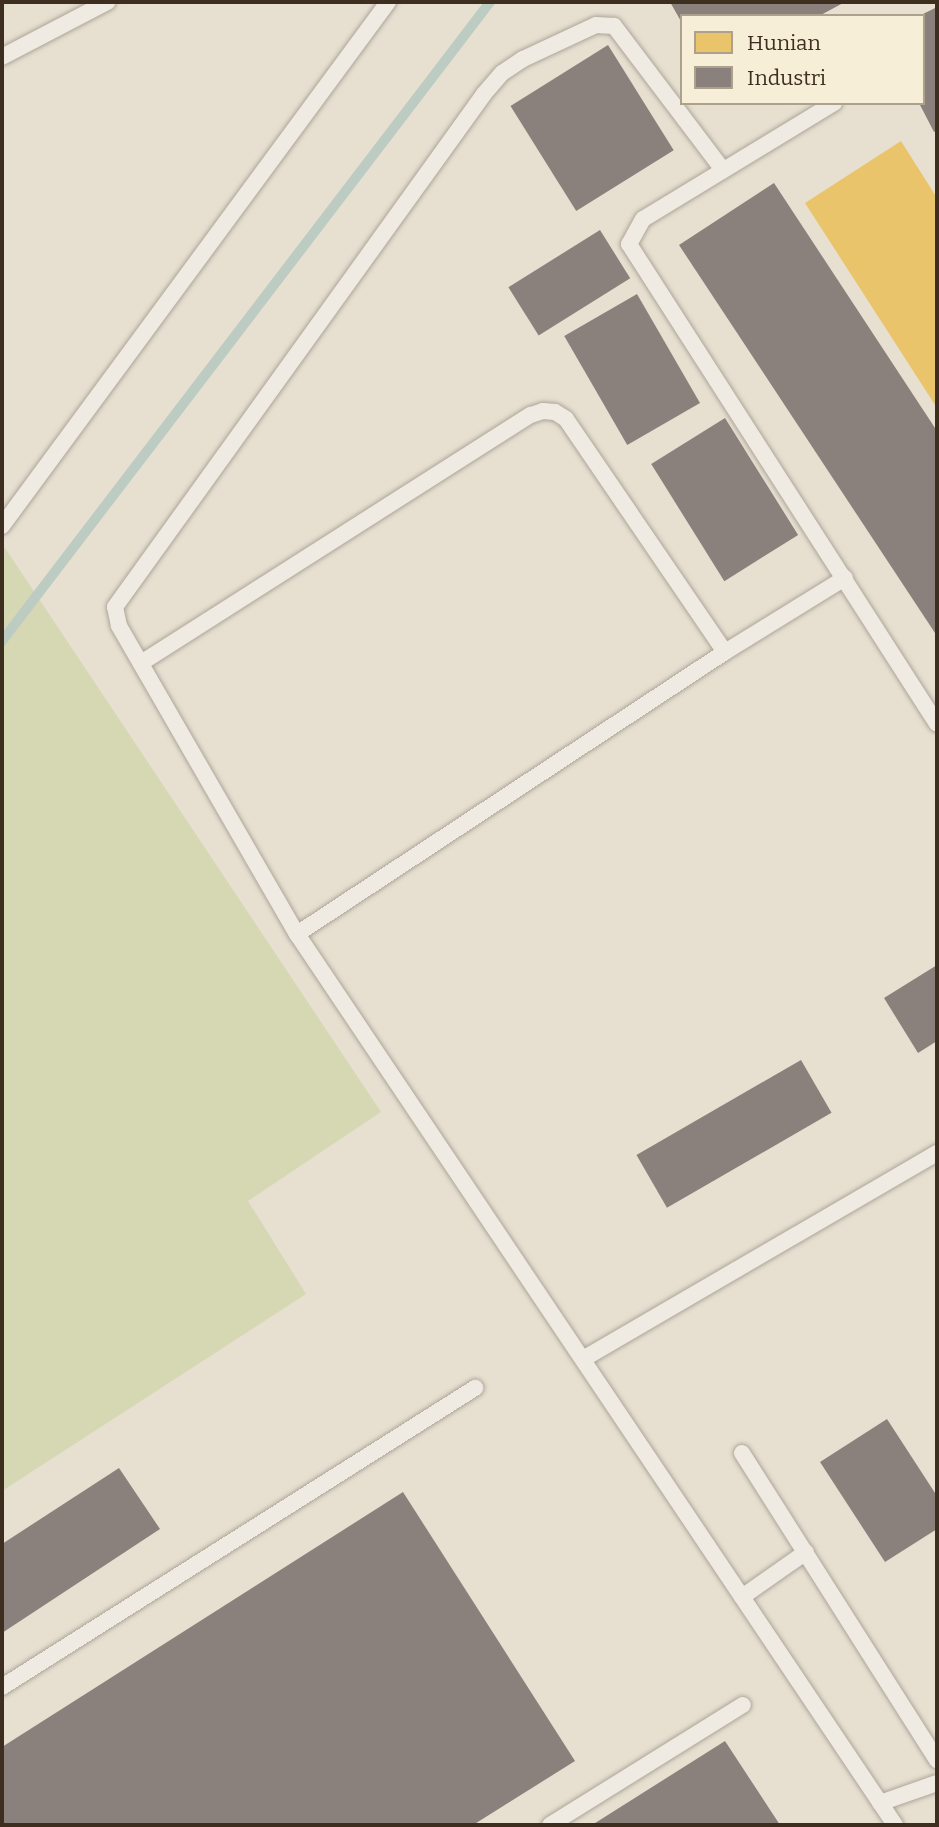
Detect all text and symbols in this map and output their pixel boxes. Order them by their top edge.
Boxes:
legend [680,14,925,105]
text: Hunian [747,30,821,56]
text: Industri [747,65,826,91]

